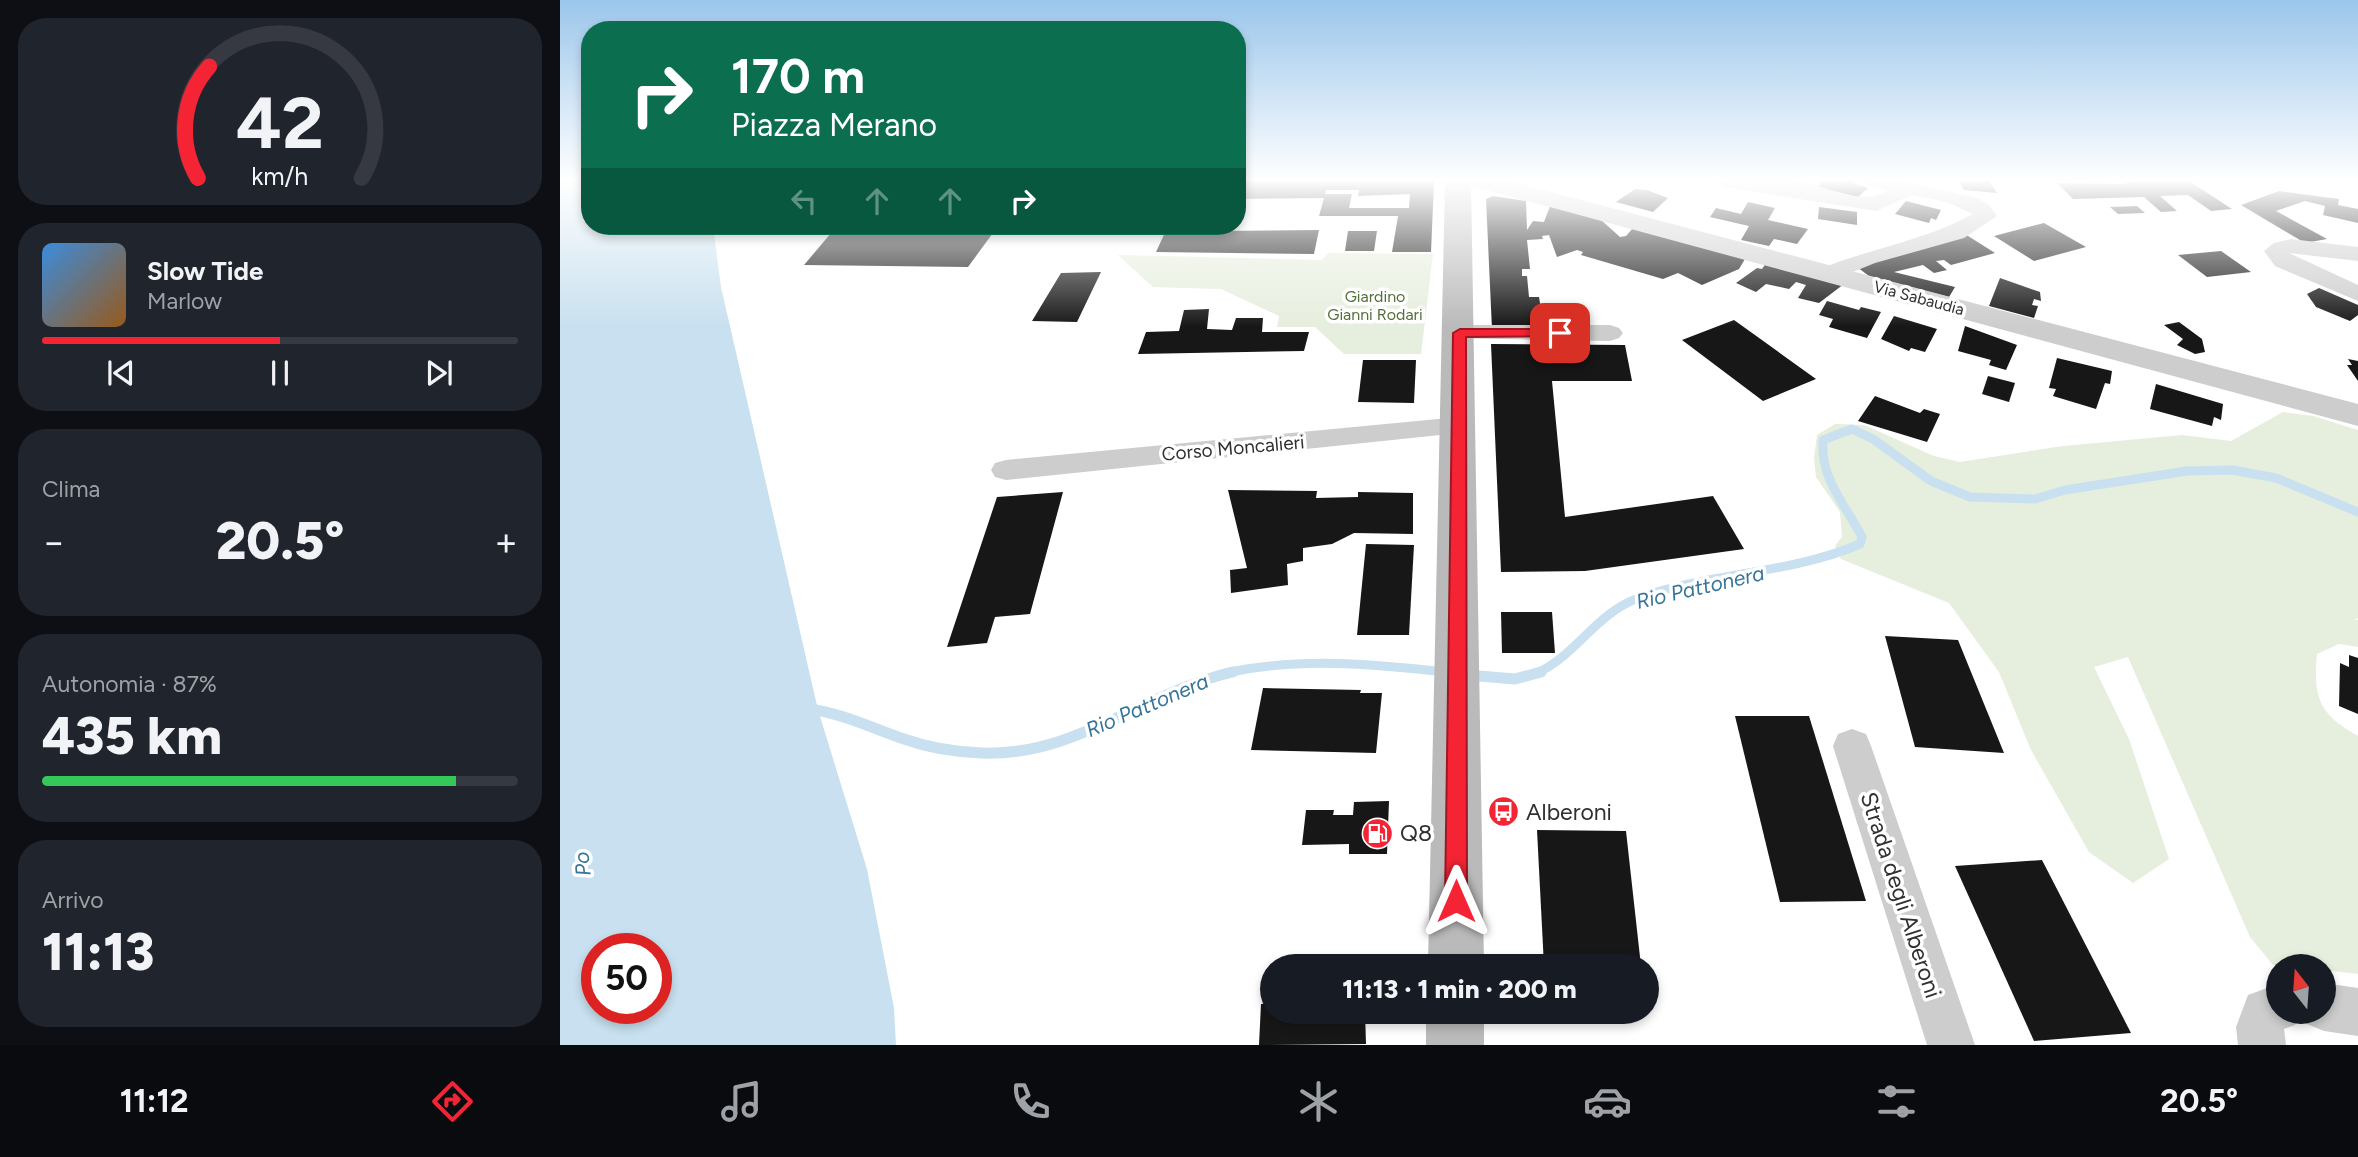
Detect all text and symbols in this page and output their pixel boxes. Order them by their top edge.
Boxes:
text: 170 m [731,46,865,105]
icon: right [616,49,707,140]
text: 42 [236,79,324,166]
text: Piazza Merano [731,106,937,144]
text: km/h [251,161,309,191]
icon: left [785,182,823,220]
icon: ahead [858,182,896,220]
icon: ahead [931,182,969,220]
icon: right [1004,182,1042,220]
text: Slow Tide [147,255,263,287]
street label: Via Sabaudia [1872,277,1966,319]
text: Marlow [147,287,222,315]
park label: Giardino Gianni Rodari [1327,287,1423,324]
pin [1530,303,1590,363]
icon: arrive [1541,314,1579,352]
icon: previous [102,354,140,392]
icon: pause [261,354,299,392]
icon: next [420,354,458,392]
street label: Corso Moncalieri [1161,430,1305,466]
text: Clima [42,475,100,503]
text: 20.5° [216,510,344,572]
text: − [42,519,66,565]
text: + [494,519,518,565]
water label: Rio Pattonera [1633,560,1767,614]
water label: Rio Pattonera [1082,668,1212,742]
text: Autonomia · 87% [42,670,217,698]
text: 435 km [42,705,222,767]
street label: Strada degli Alberoni [1854,789,1948,1001]
bus stop icon: Alberoni [1486,795,1520,829]
place label: Alberoni [1526,798,1612,826]
fuel station icon: Q8 [1360,816,1394,850]
place label: Q8 [1400,819,1432,847]
water label: Po [568,851,596,877]
position arrow [1419,864,1493,938]
text: Arrivo [42,886,104,914]
text: 11:13 [42,921,154,983]
speed limit sign: 50 [581,933,672,1024]
north arrow [2266,954,2336,1024]
map controls [2266,954,2336,1024]
text: 11:13 · 1 min · 200 m [1342,973,1577,1005]
icon: directions [428,1077,477,1126]
icon: music [717,1077,766,1126]
icon: phone [1006,1077,1055,1126]
icon: climate [1294,1077,1343,1126]
icon: car [1583,1077,1632,1126]
icon: filters [1872,1077,1921,1126]
text: 11:12 [120,1082,189,1120]
text: 20.5° [2160,1082,2238,1120]

